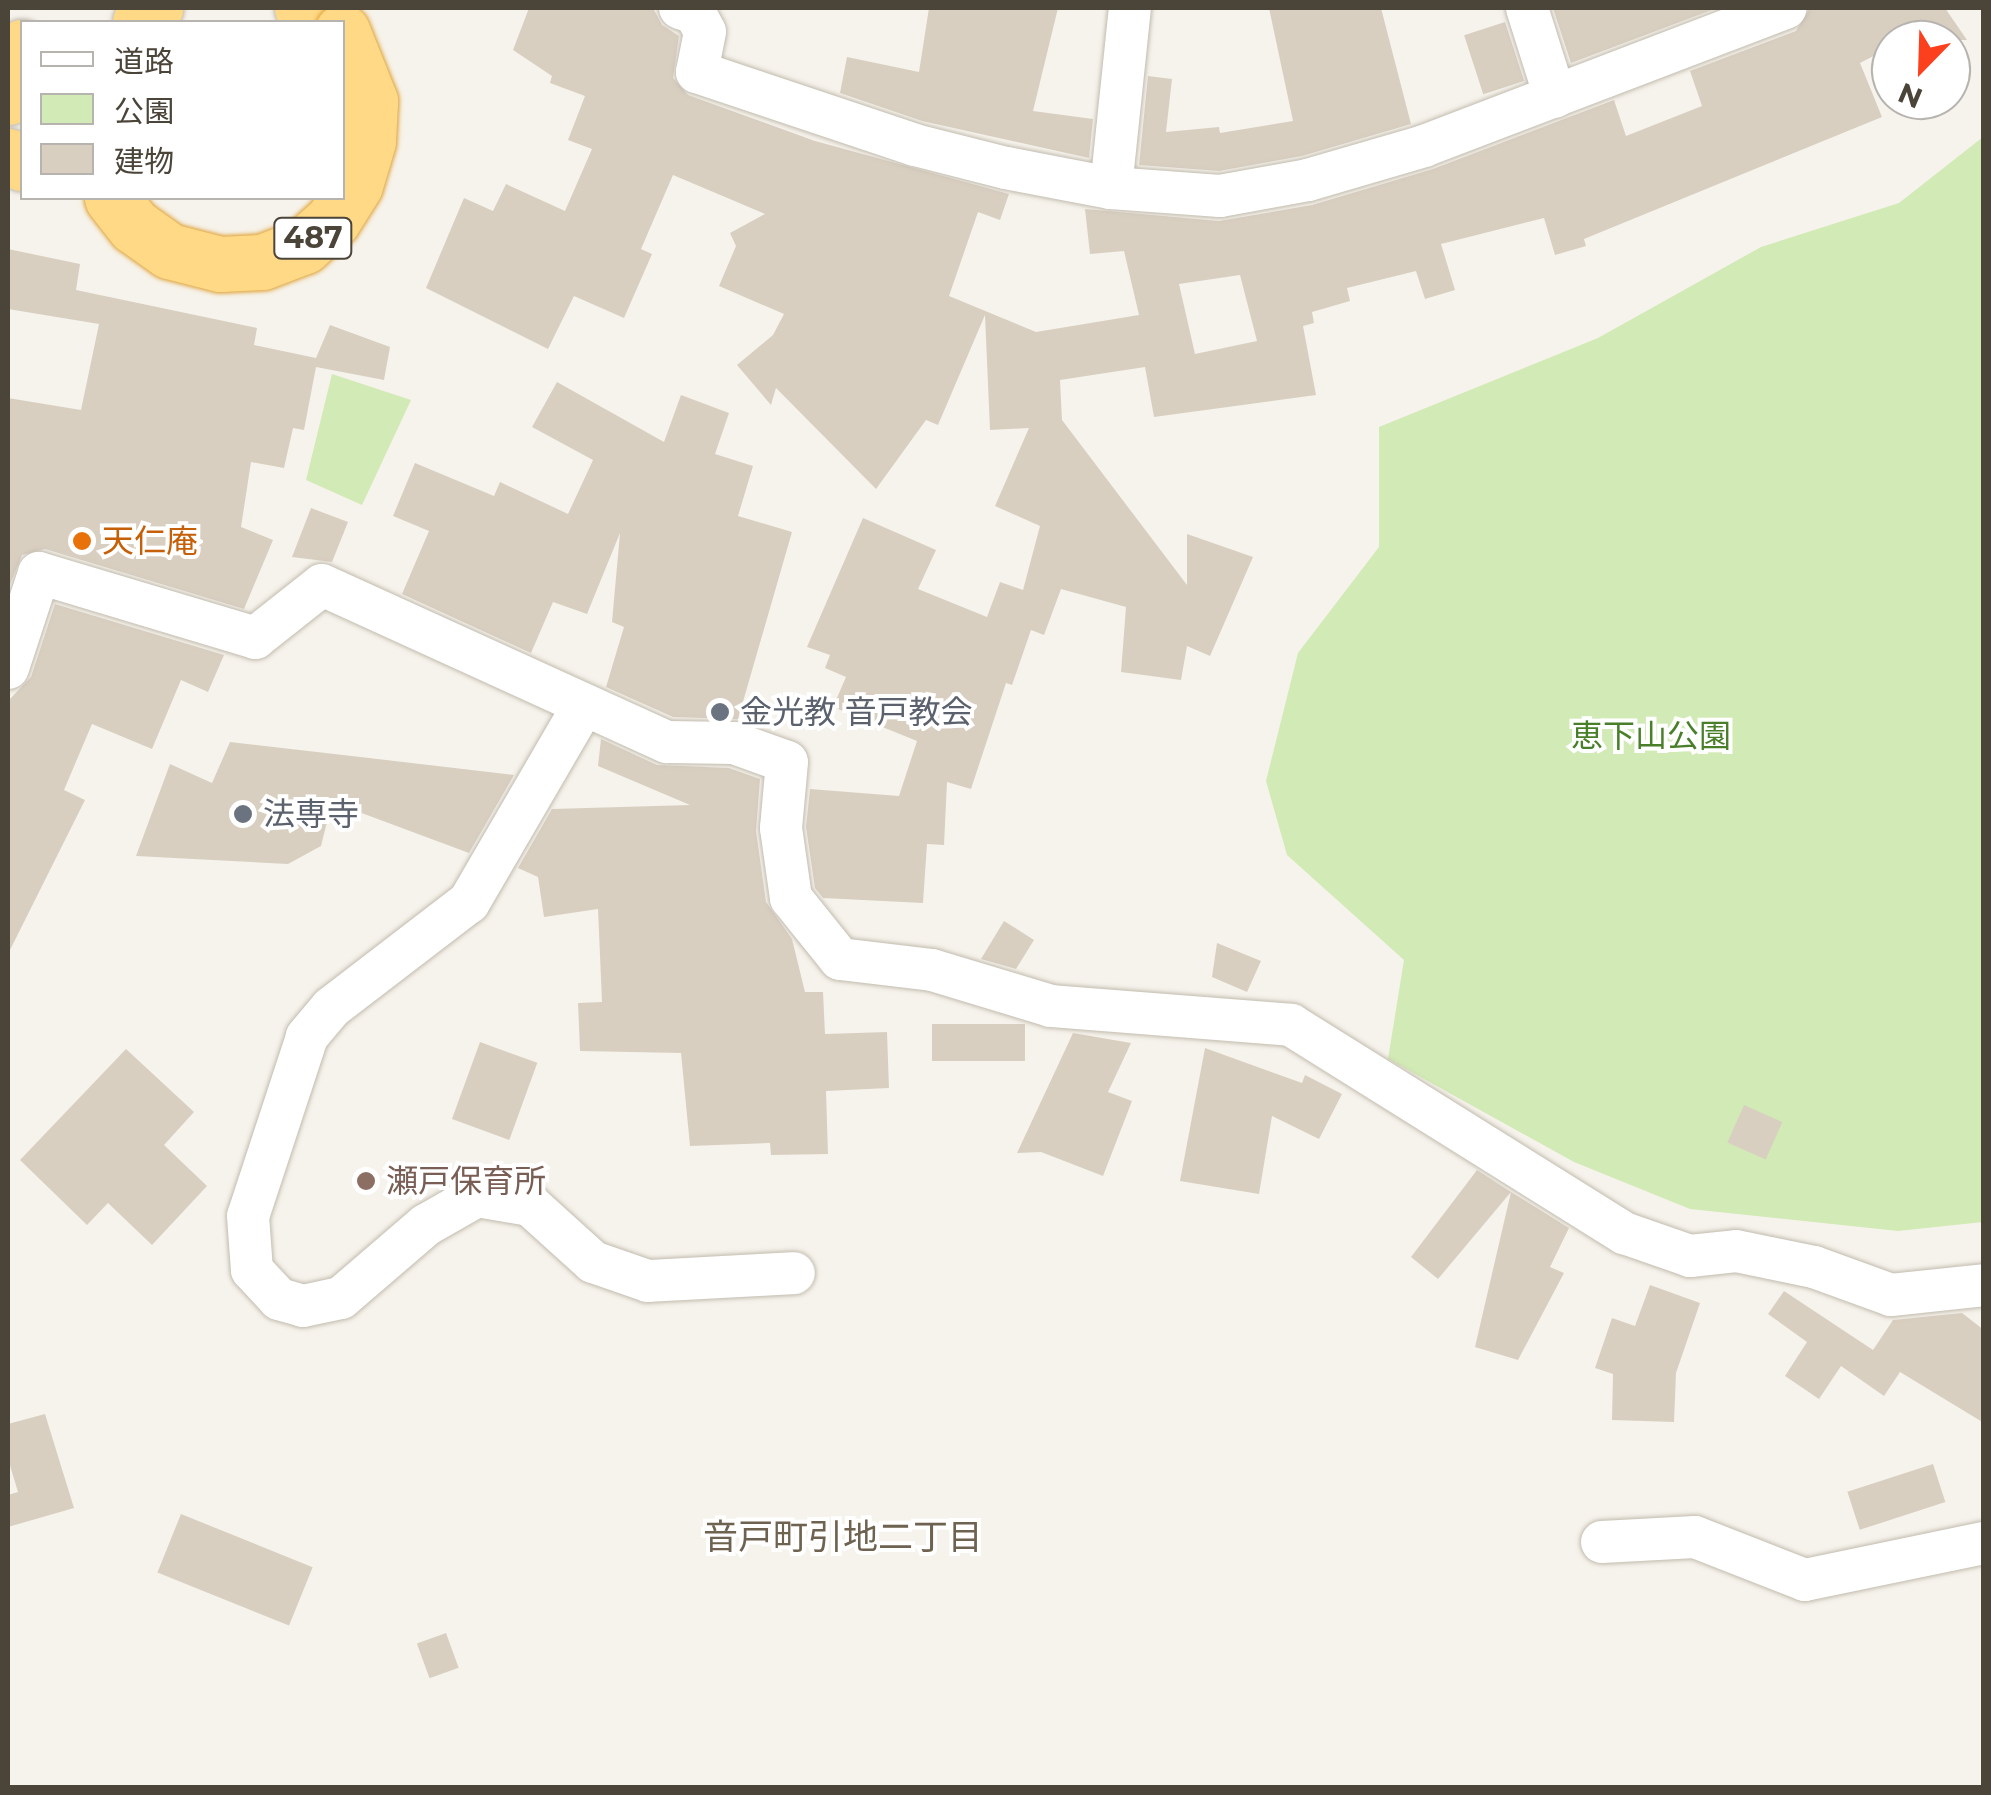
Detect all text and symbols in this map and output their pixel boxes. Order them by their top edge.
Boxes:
legend [20,20,345,200]
north arrow [1871,20,1971,120]
text: 道路 [114,43,174,80]
text: N [1893,76,1927,116]
text: 公園 [114,93,174,130]
text: 建物 [114,143,174,180]
road number: 487 [273,213,353,263]
place label: 天仁庵 [102,522,198,560]
marker: 天仁庵 [71,530,93,552]
place label: 金光教 音戸教会 [740,693,972,731]
marker: 金光教 音戸教会 [709,701,731,723]
park label: 恵下山公園 [1571,717,1731,755]
place label: 法専寺 [263,795,359,833]
marker: 法専寺 [232,803,254,825]
place label: 瀬戸保育所 [386,1162,546,1200]
marker: 瀬戸保育所 [355,1170,377,1192]
district label: 音戸町引地二丁目 [703,1516,983,1558]

